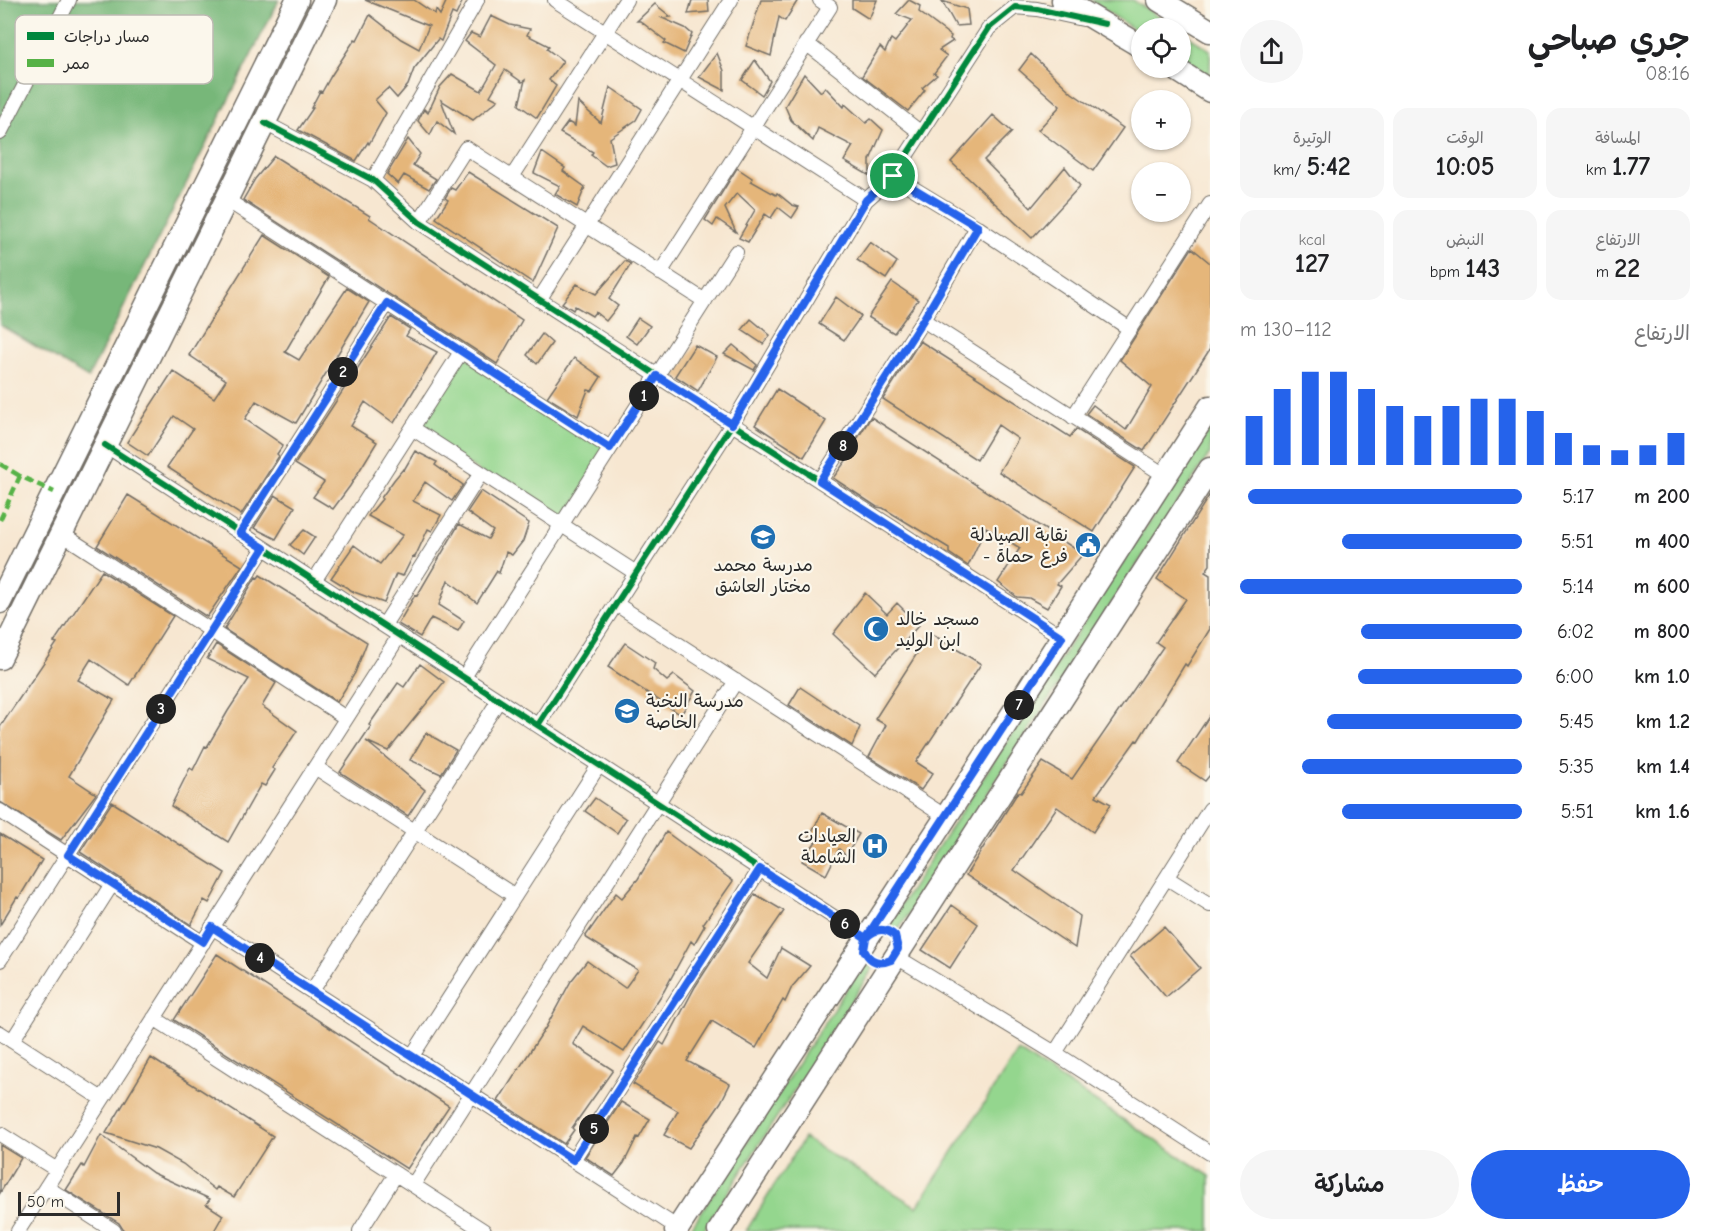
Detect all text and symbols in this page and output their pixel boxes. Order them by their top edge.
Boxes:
legend [15,15,213,84]
map controls [1131,18,1191,222]
button: locate [1131,18,1191,78]
button: share [1240,20,1303,83]
text: جري صباحي [1527,20,1690,58]
text: مسار دراجات [64,28,150,46]
text: ممر [62,55,90,73]
text: 08:16 [1645,62,1690,85]
button: + [1131,90,1191,150]
text: الوتيرة [1293,129,1331,147]
text: الوقت [1446,129,1484,147]
text: المسافة [1595,129,1641,147]
pin [867,150,918,201]
text: 5:42 [1306,152,1351,182]
text: 10:05 [1435,152,1495,182]
text: 1.77 [1612,152,1650,182]
icon: arrive [876,159,909,192]
text: /km [1273,161,1306,179]
text: km [1586,161,1612,179]
button: − [1131,162,1191,222]
text: kcal [1299,231,1325,249]
text: النبض [1446,231,1484,249]
text: الارتفاع [1596,231,1640,249]
text: 127 [1295,249,1329,279]
text: 143 [1465,254,1500,284]
text: 22 [1614,254,1640,284]
text: bpm [1430,263,1465,281]
text: m [1596,263,1614,281]
text: 112–130 m [1240,318,1332,341]
text: الارتفاع [1634,322,1690,345]
pin: 2 [328,357,358,387]
text: 2 [339,363,347,381]
pin: 1 [629,381,659,411]
text: 1 [641,387,647,405]
pin: 8 [828,431,858,461]
text: 8 [839,437,847,455]
text: 5:17 [1562,485,1594,508]
text: 200 m [1634,485,1690,508]
school or university icon: مدرسة محمد مختار العاشق [748,522,778,552]
place label: نقابة الصيادلة - فرع حماة [970,525,1068,568]
public building icon: نقابة الصيادلة - فرع حماة [1073,530,1103,560]
text: 5:51 [1561,530,1594,553]
text: 400 m [1635,530,1690,553]
place label: مدرسة محمد مختار العاشق [713,555,813,597]
text: 5:14 [1562,575,1594,598]
text: 600 m [1634,575,1690,598]
place label: مسجد خالد ابن الوليد [896,609,980,652]
mosque icon: مسجد خالد ابن الوليد [861,614,891,644]
text: 6:02 [1557,620,1594,643]
text: 800 m [1634,620,1690,643]
text: 6:00 [1555,665,1594,688]
text: 1.0 km [1634,665,1690,688]
pin: 7 [1004,690,1034,720]
place label: مدرسة النخبة الخاصة [646,691,744,733]
pin: 3 [146,694,176,724]
school or university icon: مدرسة النخبة الخاصة [612,696,642,726]
text: 7 [1015,696,1023,714]
text: 3 [157,700,165,718]
text: 5:45 [1559,710,1594,733]
text: 1.2 km [1636,710,1690,733]
text: 5:35 [1559,755,1594,778]
text: 1.4 km [1636,755,1690,778]
text: 5:51 [1561,800,1594,823]
text: 1.6 km [1635,800,1690,823]
place label: العيادات الشاملة [798,826,856,868]
hospital icon: العيادات الشاملة [860,831,890,861]
pin: 6 [830,909,860,939]
text: 6 [841,915,849,933]
pin: 4 [245,943,275,973]
text: 4 [256,949,264,967]
pin: 5 [579,1114,609,1144]
text: 5 [590,1120,598,1138]
button: مشاركة [1240,1150,1459,1219]
button: حفظ [1471,1150,1690,1219]
scale bar [18,1189,120,1216]
text: 50 m [27,1193,64,1211]

